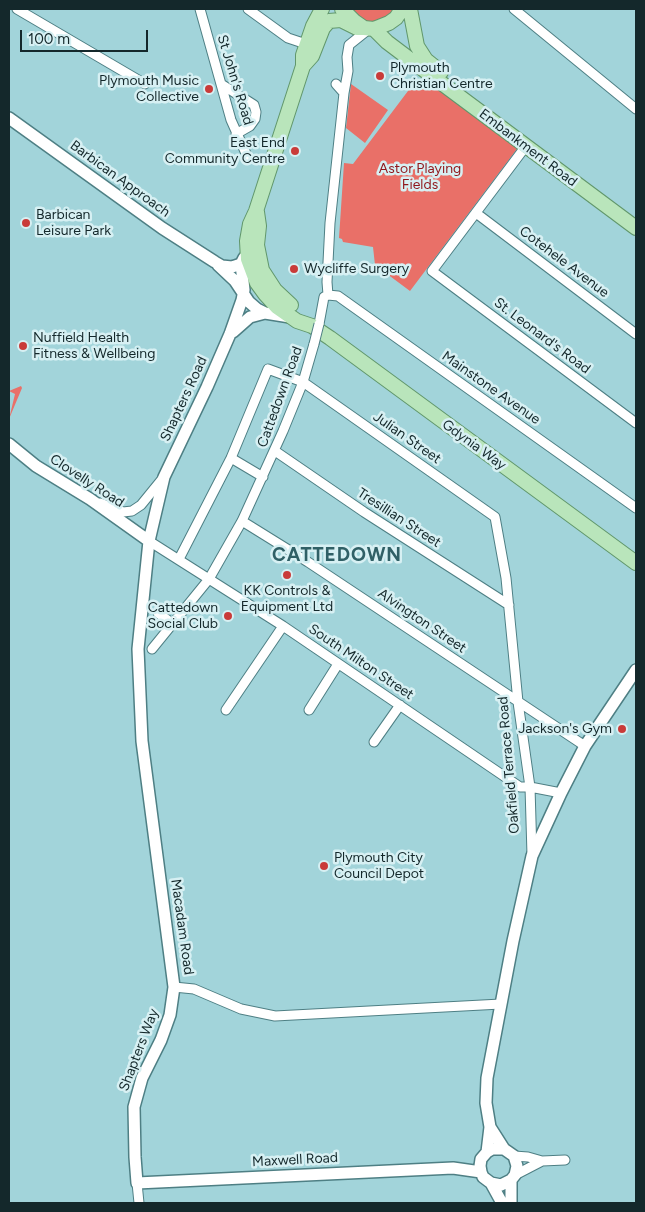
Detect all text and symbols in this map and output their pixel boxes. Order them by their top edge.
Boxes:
scale bar [22,20,150,52]
text: 100 m [28,30,70,48]
street label: St John's Road [213,33,257,127]
place label: Plymouth Christian Centre [390,60,493,92]
marker: Plymouth Christian Centre [374,70,386,82]
place label: Plymouth Music Collective [99,73,199,105]
marker: Plymouth Music Collective [203,83,215,95]
street label: Embankment Road [476,106,580,190]
place label: East End Community Centre [165,135,285,168]
street label: Barbican Approach [67,137,173,221]
marker: East End Community Centre [289,145,301,157]
park label: Astor Playing Fields [379,161,461,193]
place label: Barbican Leisure Park [36,207,111,240]
marker: Barbican Leisure Park [20,217,32,229]
street label: Cotehele Avenue [516,223,612,301]
place label: Wycliffe Surgery [304,261,409,277]
marker: Wycliffe Surgery [288,263,300,275]
street label: St. Leonard's Road [491,294,593,378]
place label: Nuffield Health Fitness & Wellbeing [33,330,155,362]
marker: Nuffield Health Fitness & Wellbeing [17,340,29,352]
street label: Cattedown Road [254,344,306,450]
street label: Mainstone Avenue [439,348,543,428]
street label: Shapters Road [157,354,211,444]
street label: Julian Street [370,408,444,468]
street label: Gdynia Way [439,416,509,474]
street label: Clovelly Road [47,451,127,511]
street label: Tresillian Street [354,485,444,551]
district label: CATTEDOWN [271,544,403,566]
marker: KK Controls & Equipment Ltd [281,569,293,581]
place label: KK Controls & Equipment Ltd [241,583,333,616]
street label: Alvington Street [375,585,469,657]
place label: Cattedown Social Club [148,600,218,632]
marker: Cattedown Social Club [222,610,234,622]
street label: South Milton Street [305,621,417,703]
street label: Oakfield Terrace Road [495,696,523,834]
place label: Jackson's Gym [518,721,612,737]
marker: Jackson's Gym [616,723,628,735]
place label: Plymouth City Council Depot [334,850,424,882]
marker: Plymouth City Council Depot [318,860,330,872]
street label: Macadam Road [167,878,197,976]
street label: Shapters Way [116,1007,162,1093]
street label: Maxwell Road [252,1149,338,1171]

